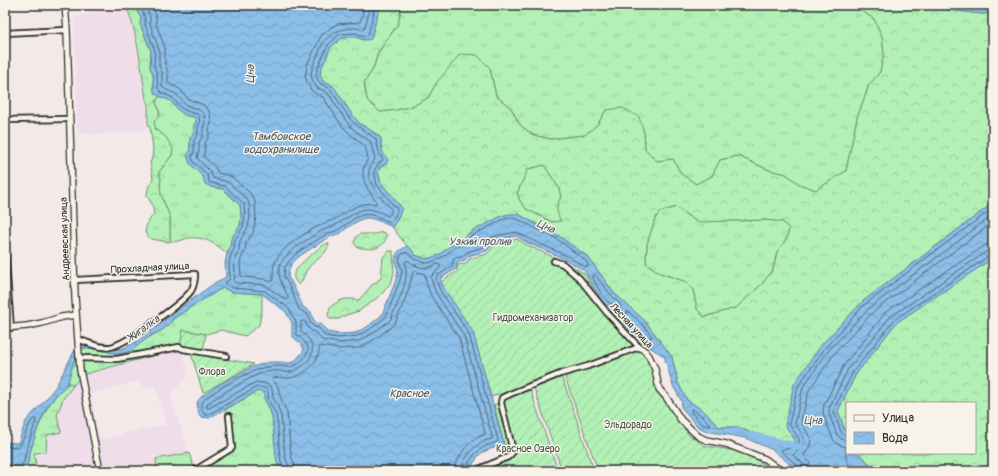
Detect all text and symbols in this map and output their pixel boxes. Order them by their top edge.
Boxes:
water label: Цна [244,64,257,83]
water label: Тамбовское водохранилище [243,130,320,156]
street label: Андреевская улица [58,197,72,281]
water label: Цна [535,217,558,237]
water label: Узкий пролив [449,235,512,248]
street label: Прохладная улица [111,260,190,276]
street label: Лесная улица [607,300,655,351]
water label: Жигалка [123,312,163,346]
park label: Гидромеханизатор [493,312,574,324]
park label: Флора [199,366,226,378]
water label: Красное [389,387,430,400]
legend [846,402,976,454]
text: Улица [882,411,914,426]
water label: Цна [804,414,823,427]
park label: Эльдорадо [604,419,653,431]
text: Вода [882,431,908,446]
park label: Красное Озеро [496,443,561,455]

